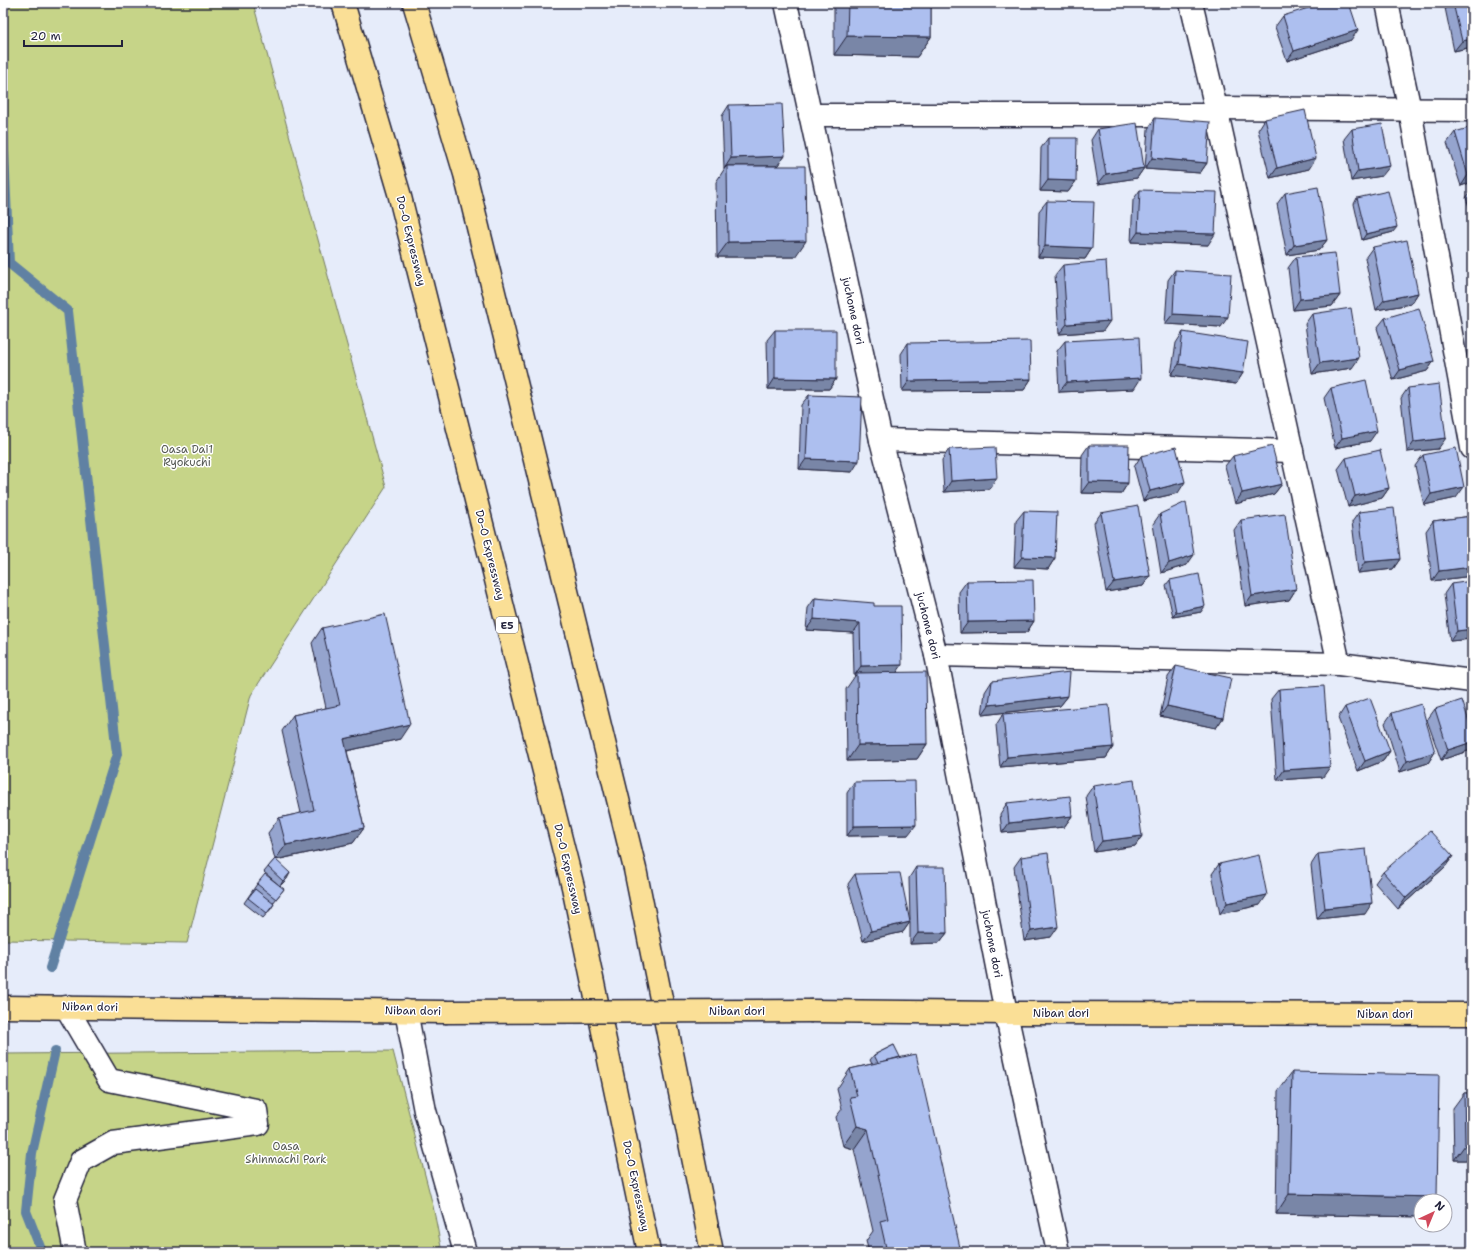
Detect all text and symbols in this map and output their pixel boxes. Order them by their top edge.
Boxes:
scale bar [24,22,122,48]
text: 20 m [30,28,61,44]
street label: Do-O Expressway [393,194,429,288]
street label: juchome dori [838,275,867,346]
park label: Oasa Dai1 Ryokuchi [161,442,213,470]
street label: Do-O Expressway [472,508,508,602]
street label: juchome dori [912,590,944,661]
road number: E5 [496,617,518,633]
street label: Do-O Expressway [550,822,586,916]
street label: juchome dori [978,908,1006,979]
street label: Niban dori [62,999,118,1015]
street label: Niban dori [385,1003,441,1019]
street label: Niban dori [709,1004,765,1019]
street label: Niban dori [1033,1006,1089,1021]
street label: Niban dori [1357,1007,1413,1022]
park label: Oasa Shinmachi Park [245,1139,327,1167]
street label: Do-O Expressway [619,1139,653,1233]
north arrow [1413,1193,1453,1233]
text: N [1431,1198,1448,1215]

